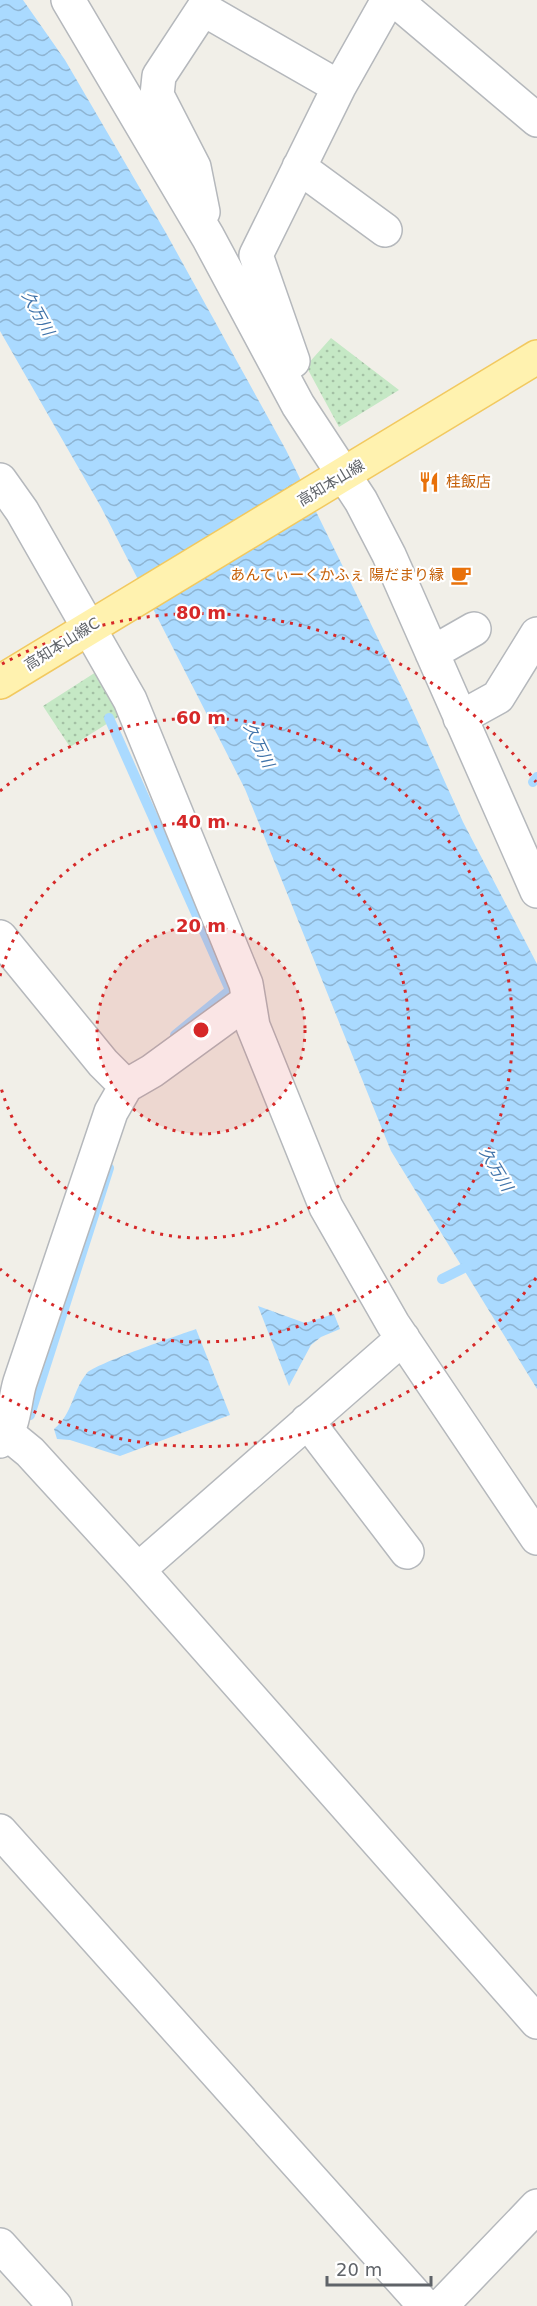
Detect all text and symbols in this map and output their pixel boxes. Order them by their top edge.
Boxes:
water label: 久万川 [18,287,59,340]
street label: 高知本山線 [294,456,368,510]
restaurant icon: 桂飯店 [417,470,441,494]
place label: 桂飯店 [446,473,491,491]
cafe icon: あんてぃーくかふぇ 陽だまり縁 [449,563,473,587]
place label: あんてぃーくかふぇ 陽だまり縁 [230,566,444,584]
text: 80 m [176,602,226,623]
street label: 高知本山線C [21,614,103,674]
text: 60 m [176,707,226,728]
water label: 久万川 [240,719,279,773]
text: 40 m [176,811,226,832]
text: 20 m [176,915,226,936]
centre of rings [191,1020,211,1040]
water label: 久万川 [475,1144,518,1196]
scale bar [327,2249,430,2287]
text: 20 m [336,2259,382,2280]

